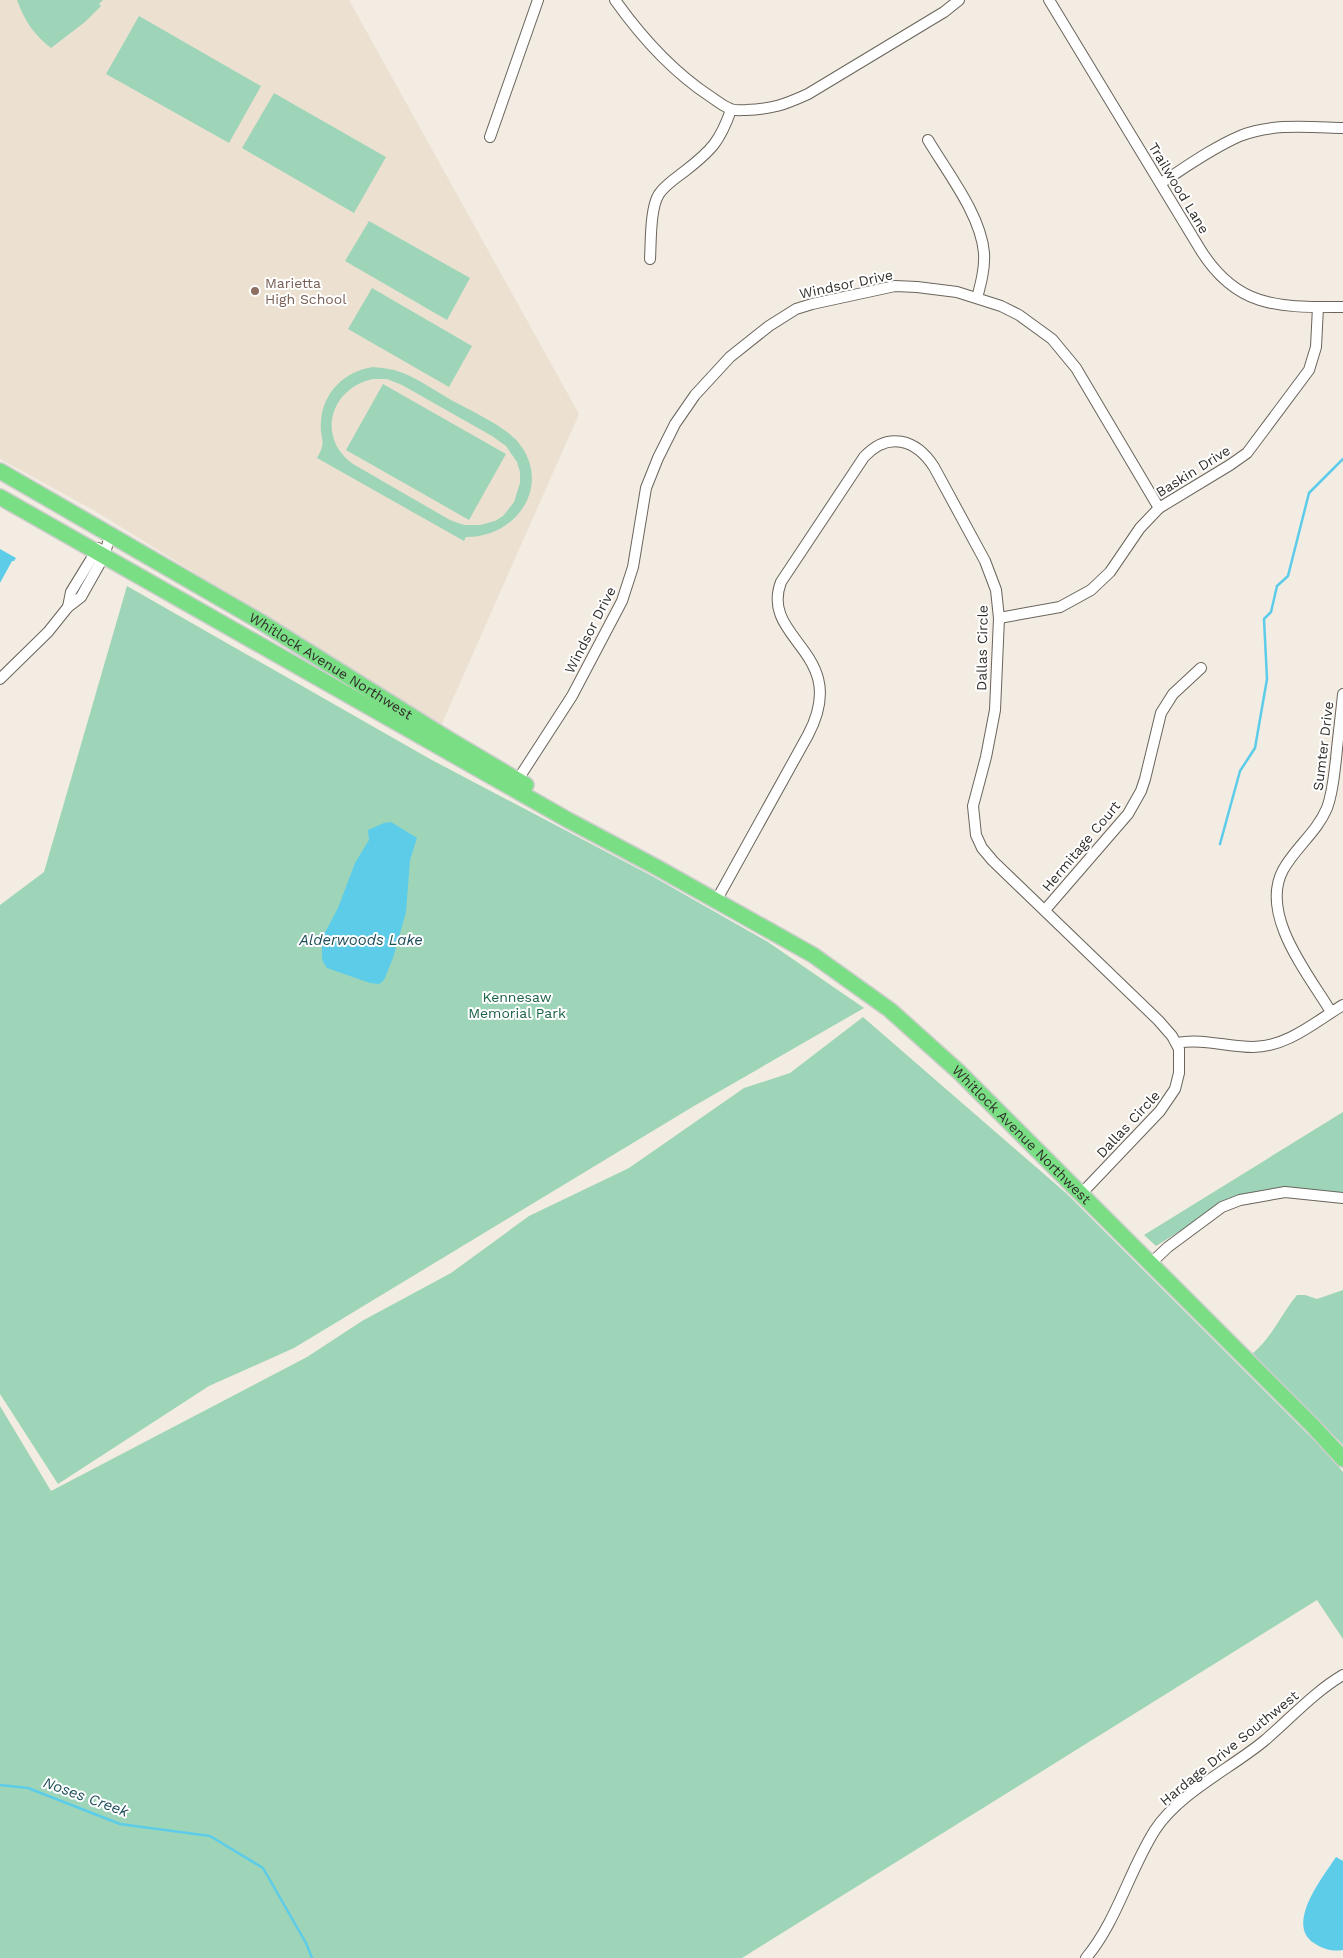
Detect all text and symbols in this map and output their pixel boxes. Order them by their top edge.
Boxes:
street label: Trailwood Lane [1145,139,1213,237]
street label: Windsor Drive [798,266,894,302]
place label: Marietta High School [265,275,347,307]
marker: Marietta High School [249,285,261,297]
street label: Baskin Drive [1153,442,1233,500]
street label: Windsor Drive [561,584,619,676]
street label: Dallas Circle [973,605,991,691]
street label: Whitlock Avenue Northwest [246,609,416,723]
street label: Sumter Drive [1310,701,1336,791]
street label: Hermitage Court [1039,798,1123,894]
water label: Alderwoods Lake [298,931,423,949]
park label: Kennesaw Memorial Park [468,989,566,1021]
street label: Whitlock Avenue Northwest [949,1062,1094,1207]
street label: Dallas Circle [1093,1087,1163,1161]
street label: Hardage Drive Southwest [1157,1687,1302,1809]
water label: Noses Creek [41,1773,132,1821]

